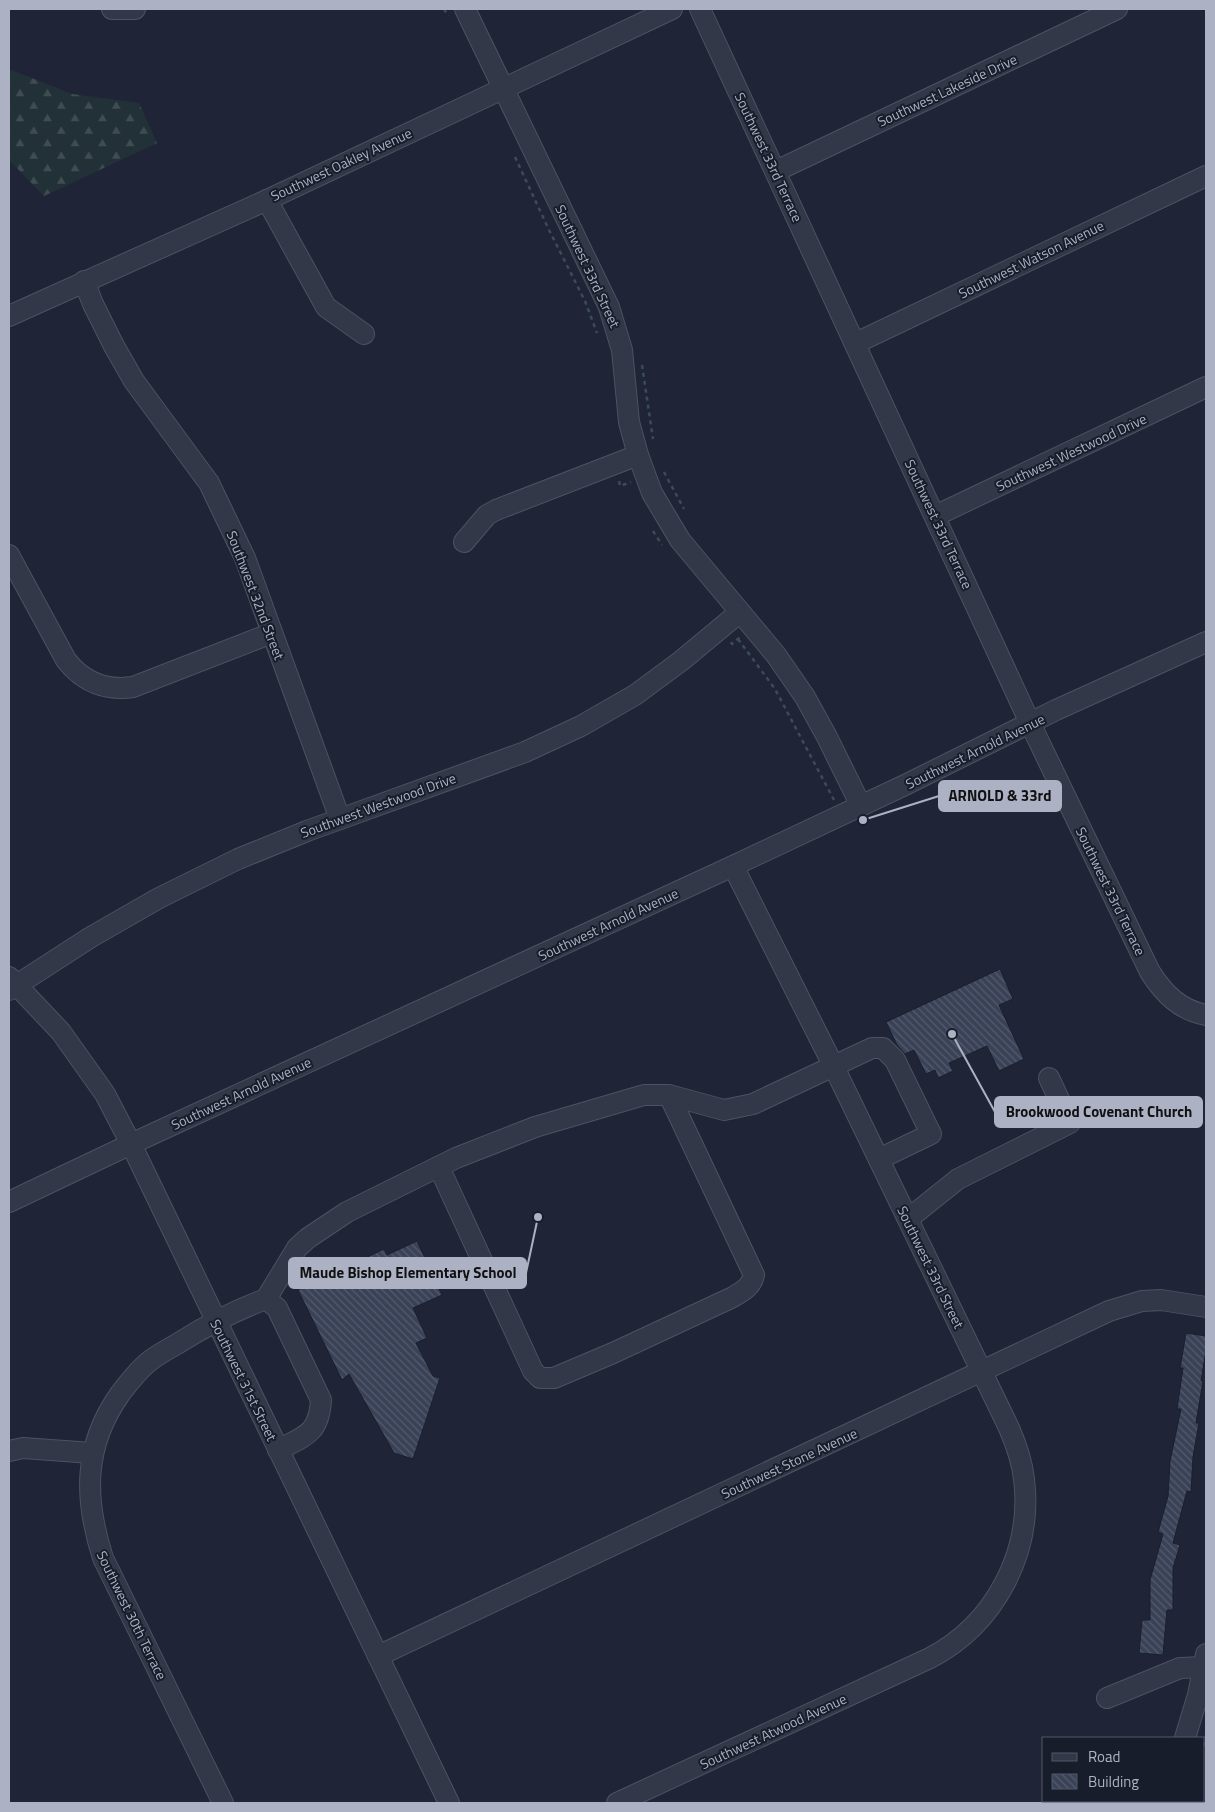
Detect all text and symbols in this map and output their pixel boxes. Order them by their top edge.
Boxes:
street label: Southwest Lakeside Drive [874,48,1020,132]
street label: Southwest 33rd Terrace [730,89,808,225]
street label: Southwest Oakley Avenue [267,122,415,206]
street label: Southwest 33rd Street [550,201,626,331]
street label: Southwest Watson Avenue [955,215,1107,303]
street label: Southwest Westwood Drive [992,408,1150,496]
street label: Southwest 33rd Terrace [900,456,978,592]
street label: Southwest 32nd Street [222,527,290,663]
street label: Southwest Arnold Avenue [902,708,1048,794]
street label: Southwest Westwood Drive [297,767,459,843]
callout: ARNOLD & 33rd [939,781,1061,811]
text: ARNOLD & 33rd [949,784,1051,807]
street label: Southwest 33rd Terrace [1071,823,1151,959]
street label: Southwest Arnold Avenue [534,882,682,966]
street label: Southwest Arnold Avenue [167,1051,315,1135]
callout: Brookwood Covenant Church [995,1097,1202,1127]
text: Brookwood Covenant Church [1006,1100,1192,1123]
street label: Southwest 33rd Street [892,1202,970,1332]
callout: Maude Bishop Elementary School [289,1258,526,1288]
text: Maude Bishop Elementary School [299,1261,517,1284]
street label: Southwest 31st Street [205,1316,283,1445]
street label: Southwest Stone Avenue [717,1422,861,1504]
street label: Southwest 30th Terrace [92,1547,172,1683]
street label: Southwest Atwood Avenue [696,1688,850,1774]
legend [1042,1737,1205,1802]
text: Road [1088,1745,1120,1768]
text: Building [1088,1770,1139,1793]

